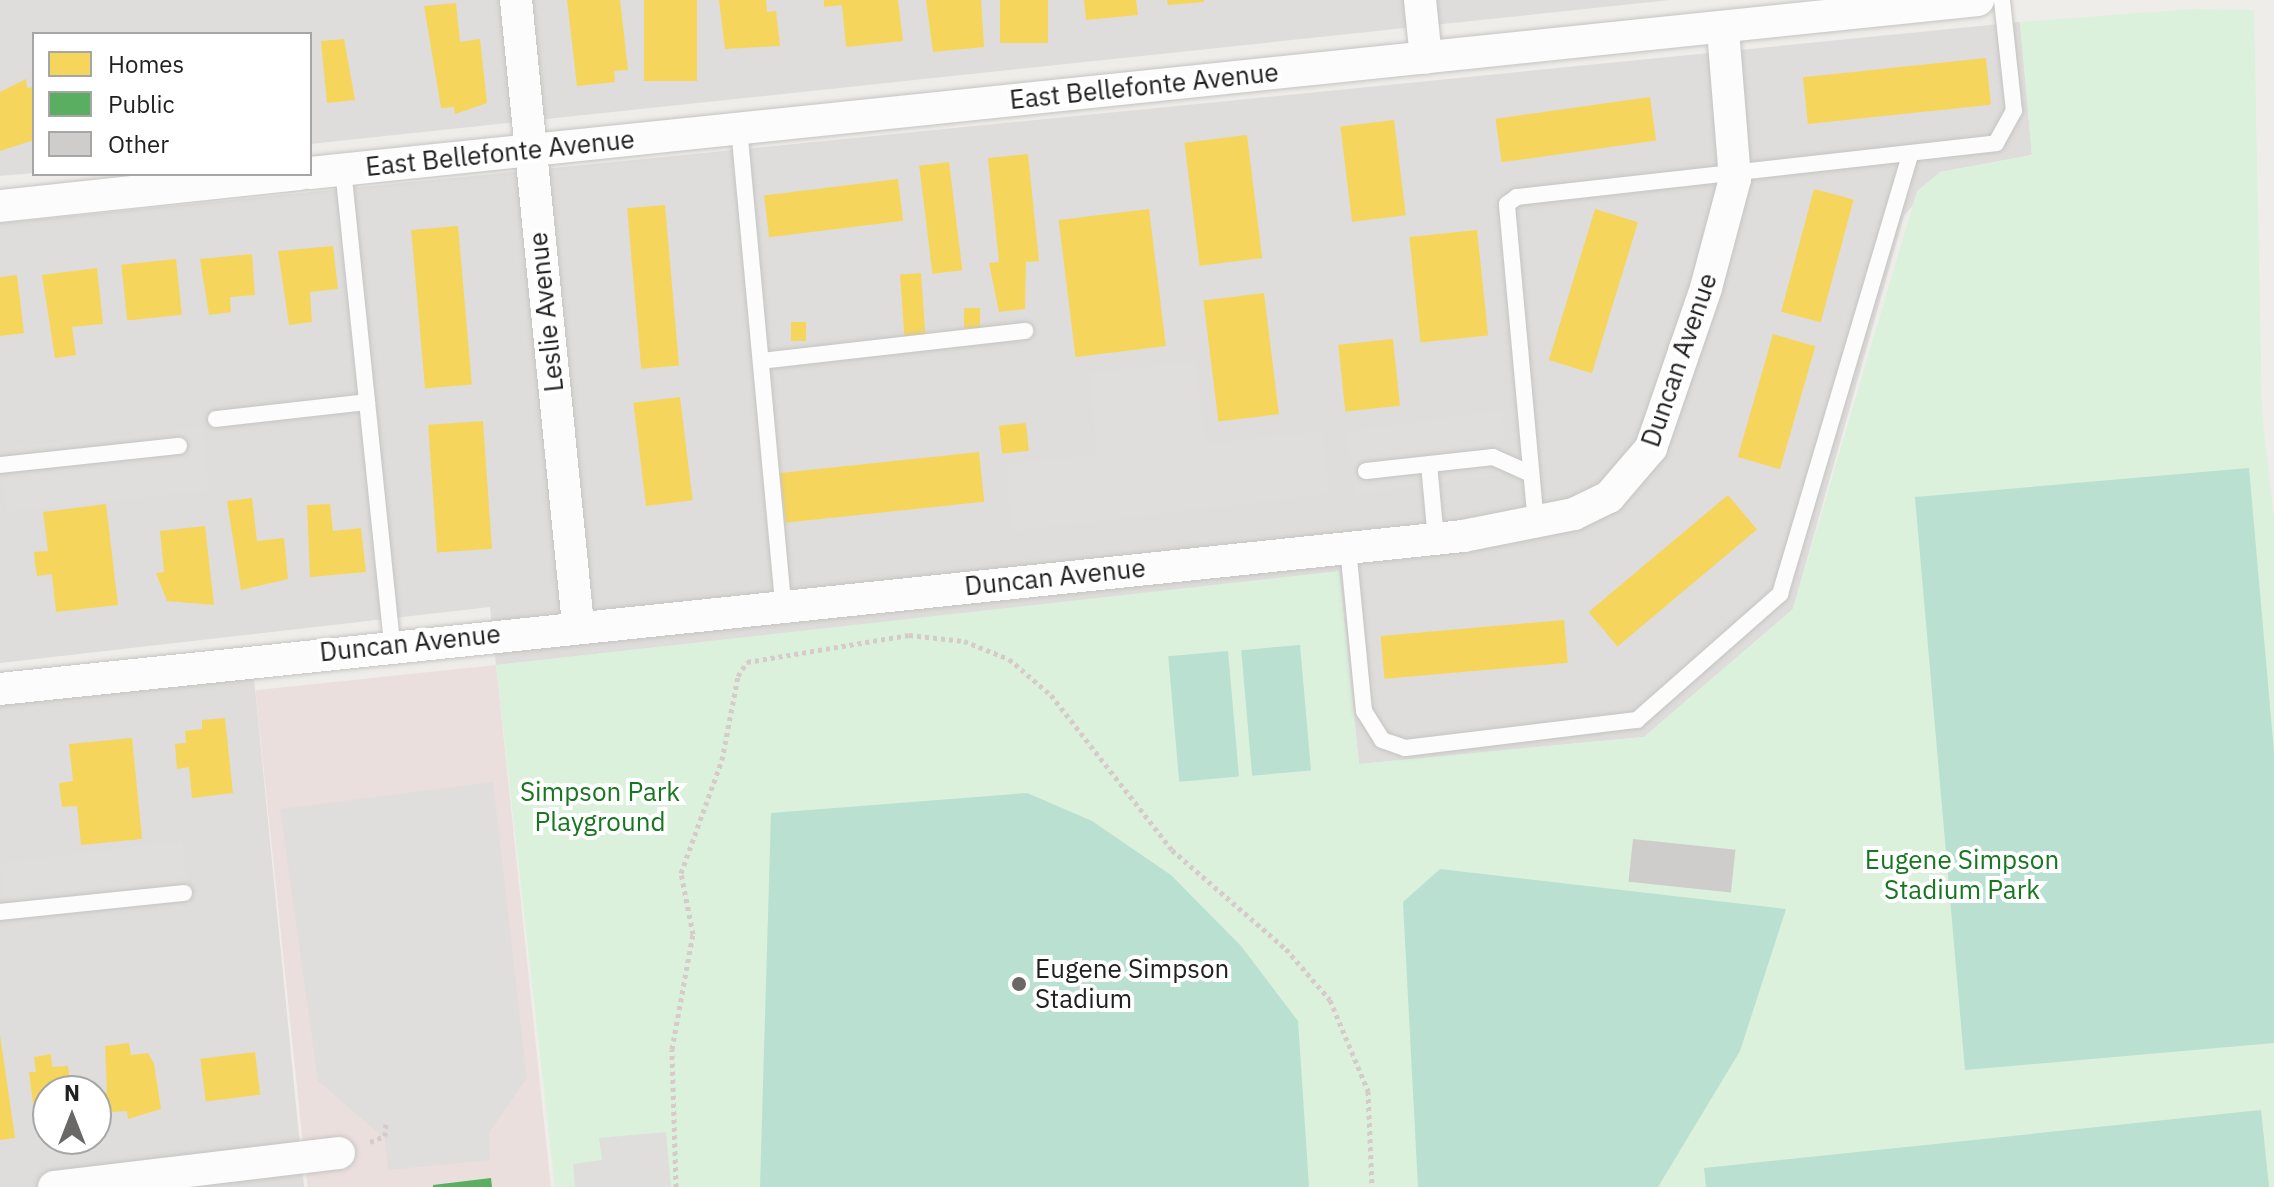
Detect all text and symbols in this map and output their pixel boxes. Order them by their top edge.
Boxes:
legend [32,32,312,176]
text: Homes [108,48,184,80]
street label: East Bellefonte Avenue [1008,56,1280,116]
text: Public [108,88,175,120]
street label: East Bellefonte Avenue [364,123,636,183]
text: Other [108,128,169,160]
street label: Leslie Avenue [522,231,570,393]
street label: Duncan Avenue [1635,269,1723,451]
street label: Duncan Avenue [963,552,1147,602]
street label: Duncan Avenue [318,618,502,668]
park label: Simpson Park Playground [520,776,680,838]
park label: Eugene Simpson Stadium Park [1865,844,2059,906]
place label: Eugene Simpson Stadium [1035,953,1229,1014]
marker: Eugene Simpson Stadium [1010,975,1028,993]
north arrow [32,1075,112,1155]
text: N [64,1078,80,1107]

